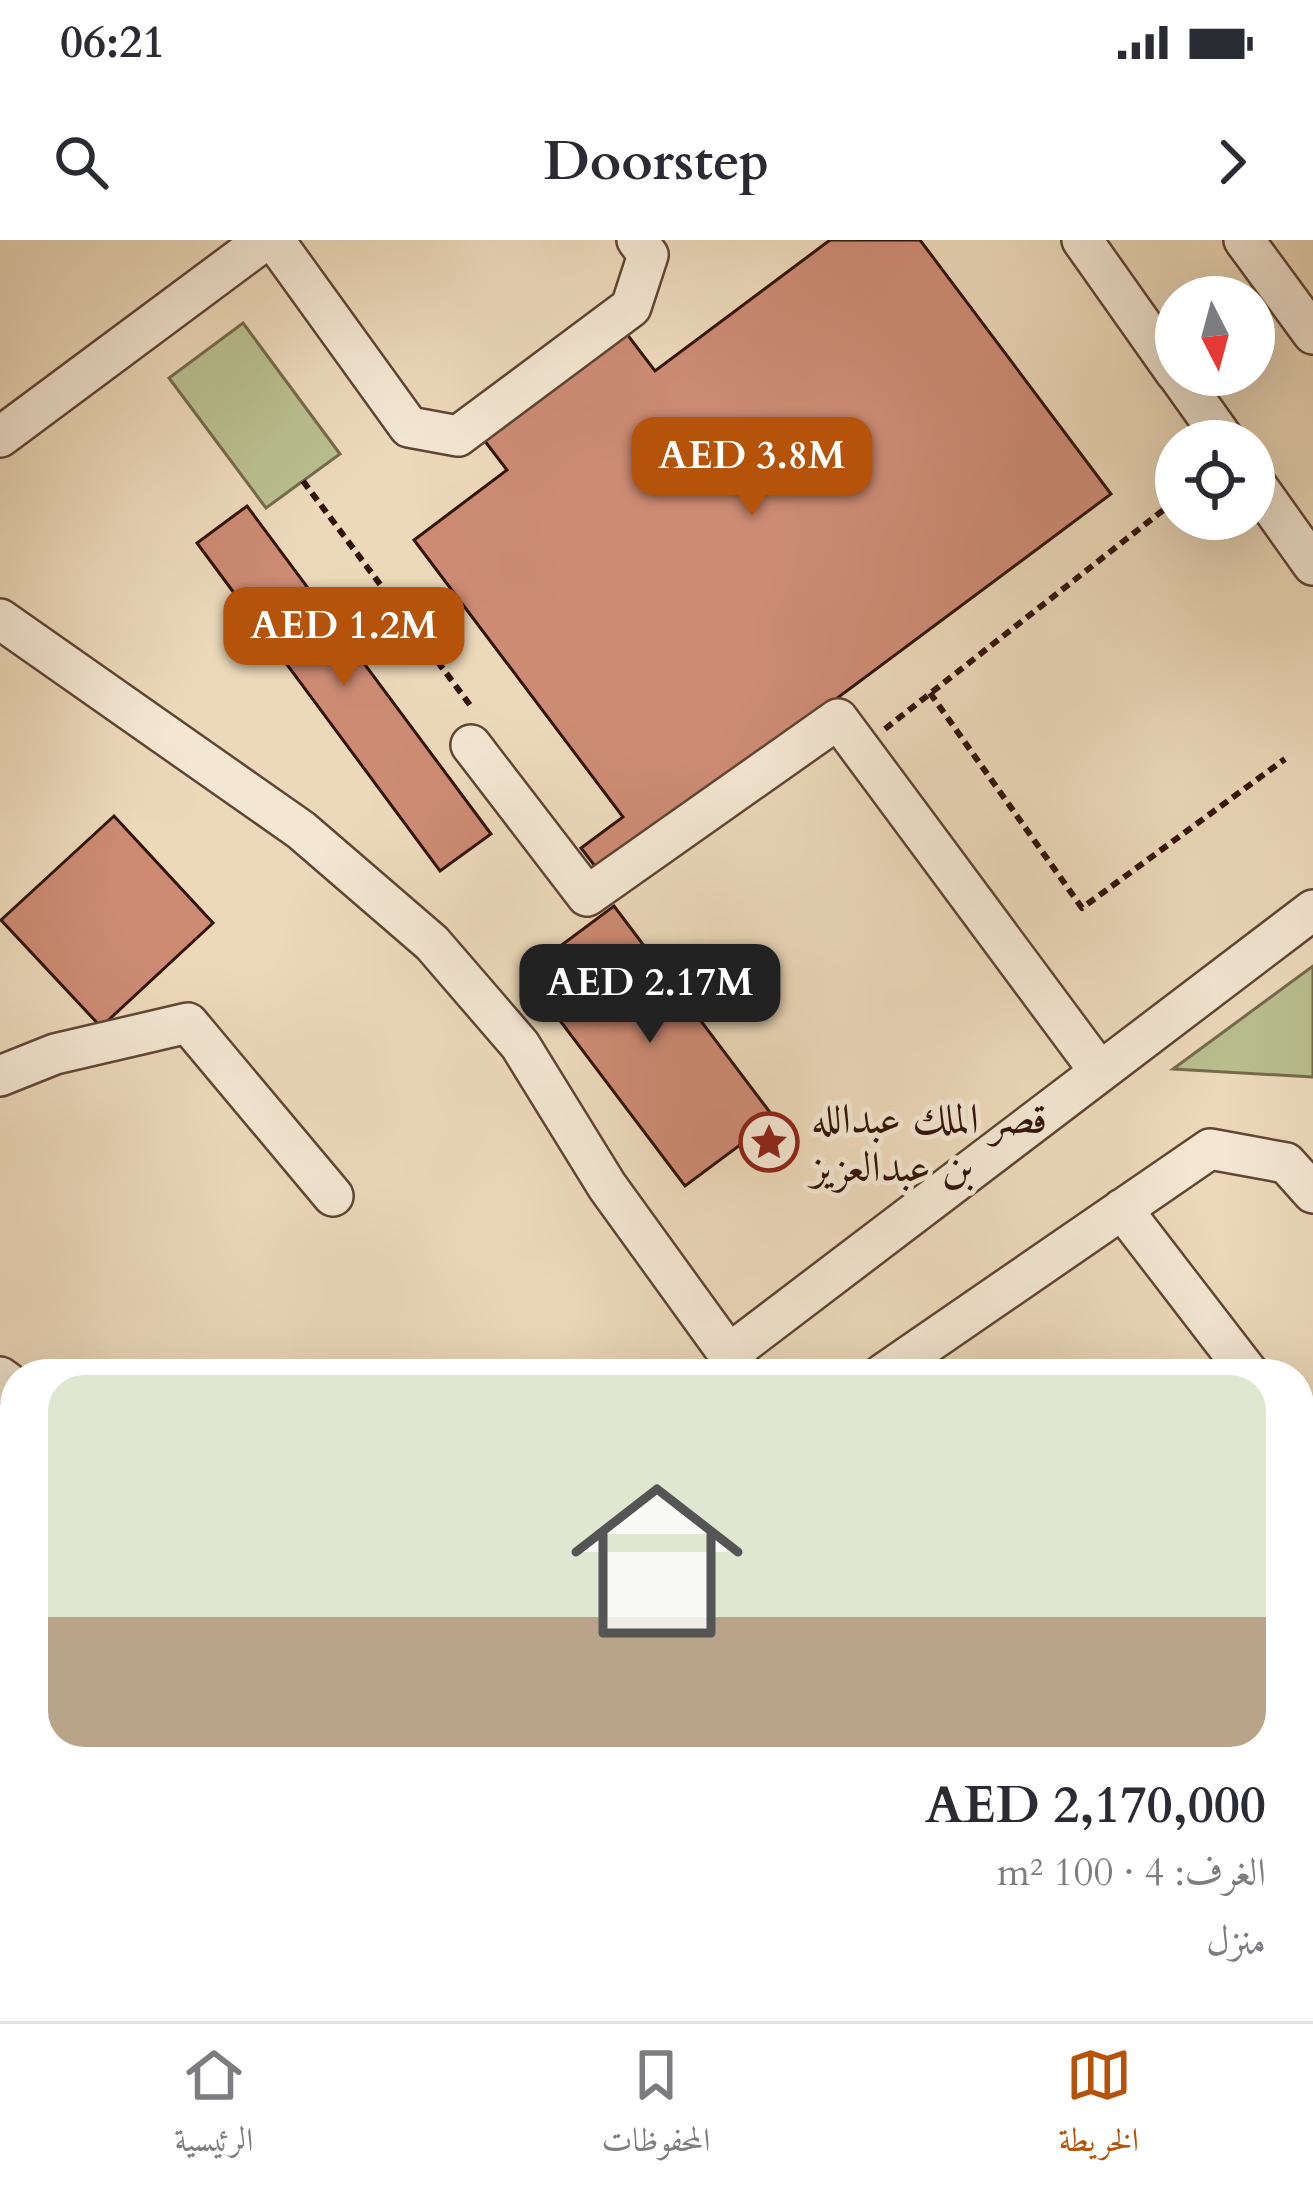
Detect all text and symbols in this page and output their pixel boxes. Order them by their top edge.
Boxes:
text: 06:21 [60,12,165,73]
text: Doorstep [544,126,769,199]
icon: search [48,129,114,195]
icon: forward [1199,129,1265,195]
north arrow [1155,276,1275,396]
map controls [1155,276,1275,540]
pin: AED 3.8M [628,417,876,519]
button: locate [1155,420,1275,540]
text: AED 3.8M [658,429,846,482]
pin: AED 1.2M [220,587,468,689]
text: AED 1.2M [250,599,438,652]
pin: AED 2.17M [513,944,787,1046]
text: AED 2.17M [546,956,754,1009]
place label: قصر الملك عبدالله بن عبدالعزيز [807,1091,1047,1196]
place icon: قصر الملك عبدالله بن عبدالعزيز [738,1111,800,1173]
icon: home [549,1453,765,1669]
text: AED 2,170,000 [925,1771,1266,1841]
text: الغرف: 4 · 100 m² [997,1846,1266,1899]
text: منزل [1206,1915,1266,1968]
tab: الرئيسية [174,2042,253,2172]
tab: المحفوظات [602,2042,710,2172]
tab: الخريطة [1059,2042,1139,2172]

